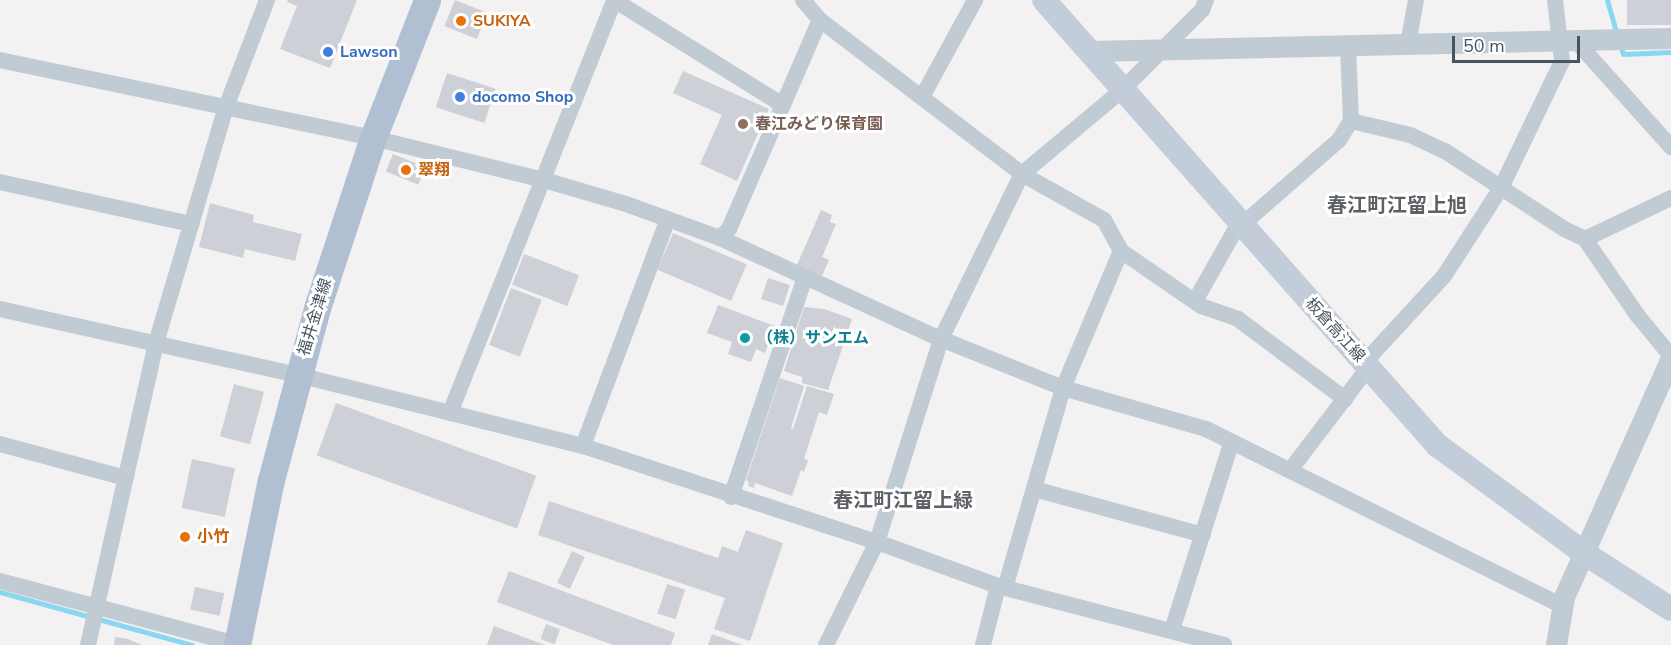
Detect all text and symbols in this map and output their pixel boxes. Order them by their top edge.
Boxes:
place label: SUKIYA [473,11,531,31]
marker: SUKIYA [454,14,468,28]
scale bar [1455,24,1582,62]
text: 50 m [1463,34,1505,58]
place label: Lawson [340,42,398,62]
marker: Lawson [321,45,335,59]
place label: docomo Shop [472,87,573,107]
marker: docomo Shop [453,90,467,104]
place label: 春江みどり保育園 [755,114,883,134]
marker: 春江みどり保育園 [736,117,750,131]
place label: 翠翔 [418,160,450,180]
marker: 翠翔 [399,163,413,177]
district label: 春江町江留上旭 [1327,193,1467,217]
street label: 福井金津線 [294,276,336,358]
street label: 板倉高江線 [1301,294,1369,366]
place label: （株）サンエム [757,328,869,348]
marker: （株）サンエム [738,331,752,345]
district label: 春江町江留上緑 [833,488,973,512]
place label: 小竹 [197,527,229,547]
marker: 小竹 [178,530,192,544]

